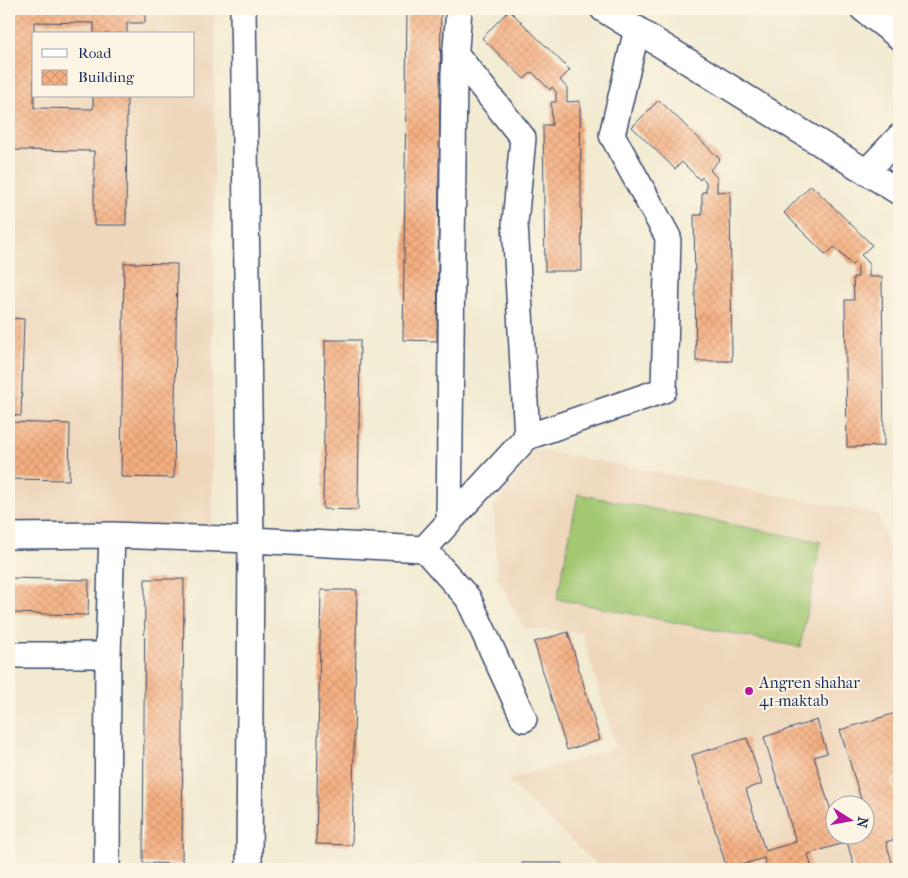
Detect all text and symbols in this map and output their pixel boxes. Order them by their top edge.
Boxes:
legend [32,32,195,98]
text: Road [78,44,112,62]
text: Building [78,68,135,86]
place label: Angren shahar 41-maktab [758,673,860,710]
marker: Angren shahar 41-maktab [743,685,755,697]
north arrow [826,796,876,846]
text: N [853,816,872,830]

